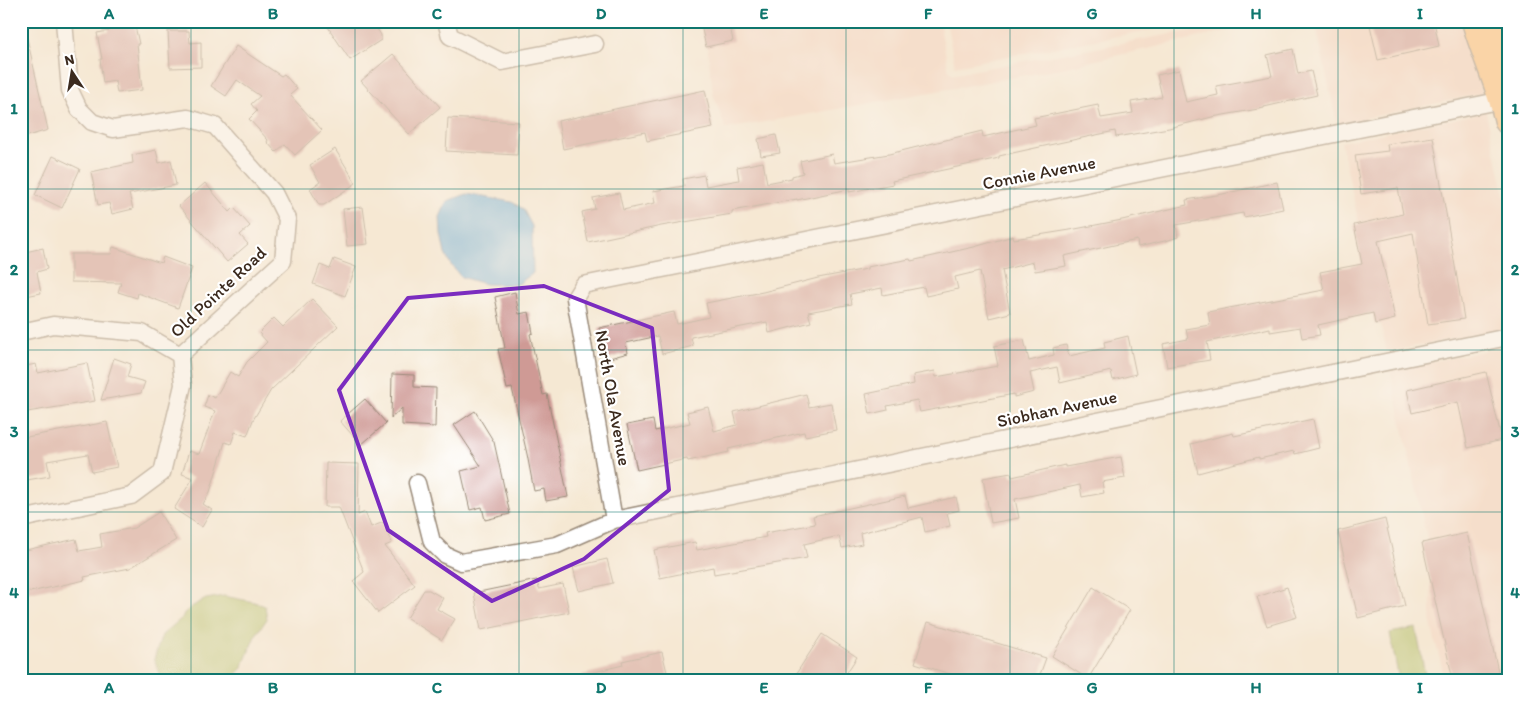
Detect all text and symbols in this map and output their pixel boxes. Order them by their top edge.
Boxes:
text: A [103,4,115,23]
text: B [268,4,279,23]
text: C [432,4,443,23]
text: D [596,4,607,23]
text: E [760,4,769,23]
text: F [924,4,933,23]
text: G [1086,4,1098,23]
text: H [1250,4,1262,23]
text: I [1417,4,1423,23]
north arrow [48,48,98,98]
text: N [63,50,76,69]
text: 1 [10,99,18,118]
text: 1 [1511,99,1519,118]
street label: Connie Avenue [980,151,1098,195]
street label: Old Pointe Road [165,242,271,342]
text: 2 [10,260,19,279]
text: 2 [1511,260,1520,279]
street label: North Ola Avenue [590,328,636,468]
street label: Siobhan Avenue [995,386,1119,432]
text: 3 [10,422,19,441]
text: 3 [1511,422,1520,441]
text: 4 [9,583,19,602]
text: 4 [1510,583,1520,602]
text: A [103,678,115,697]
text: B [268,678,279,697]
text: C [432,678,443,697]
text: D [596,678,607,697]
text: E [760,678,769,697]
text: F [924,678,933,697]
text: G [1086,678,1098,697]
text: H [1250,678,1262,697]
text: I [1417,678,1423,697]

